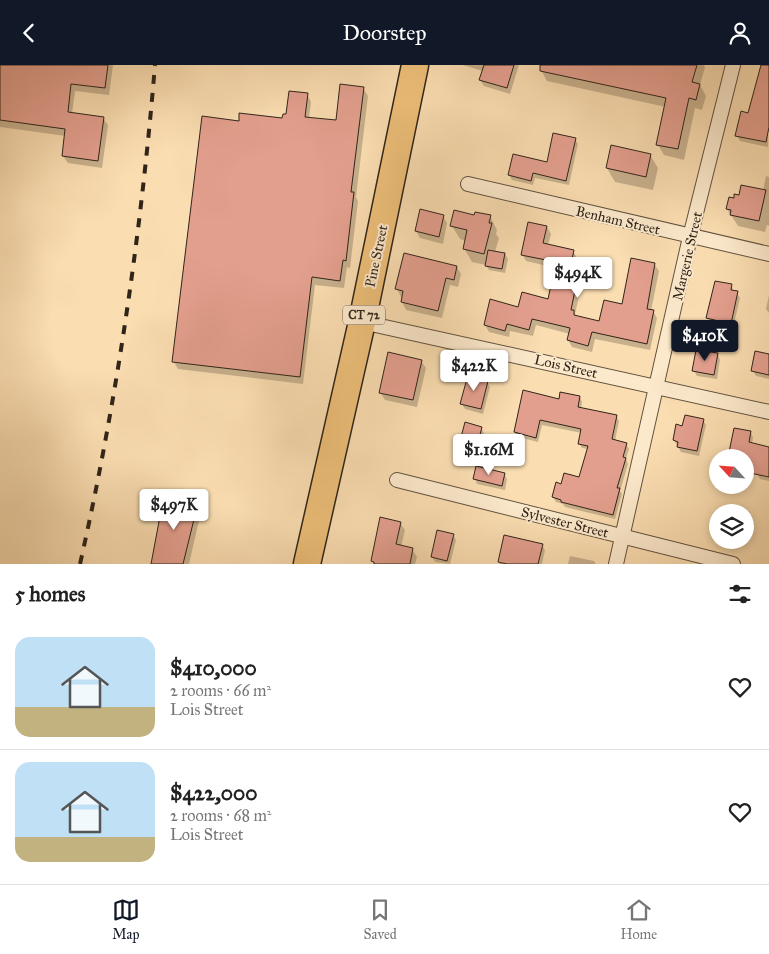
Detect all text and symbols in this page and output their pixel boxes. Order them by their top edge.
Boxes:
icon: back [15,19,43,47]
text: Doorstep [342,19,427,46]
icon: person [726,19,754,47]
street label: Benham Street [574,203,662,238]
street label: Margerie Street [669,210,706,302]
street label: Pine Street [362,223,391,289]
pin: $494K [543,257,613,299]
text: $494K [554,263,602,282]
road number: CT 72 [343,305,385,325]
pin: $410K [670,319,740,362]
text: $410K [682,326,728,345]
pin: $422K [439,349,509,392]
street label: Lois Street [533,351,599,382]
text: $422K [451,356,497,375]
pin: $1.16M [448,433,530,476]
text: $1.16M [464,440,514,459]
north arrow [709,449,754,494]
map controls [709,449,754,549]
pin: $497K [139,489,209,531]
text: $497K [151,495,198,514]
street label: Sylvester Street [519,503,610,542]
button: layers [709,504,754,549]
icon: filters [726,580,754,608]
text: 5 homes [15,581,86,607]
text: $410,000 [170,655,257,681]
icon: home [55,657,115,717]
icon: heart [726,673,754,701]
text: 2 rooms · 66 m² [170,681,271,700]
text: Lois Street [170,700,243,719]
text: $422,000 [170,780,257,806]
icon: home [55,782,115,842]
icon: heart [726,798,754,826]
text: 2 rooms · 68 m² [170,806,271,825]
text: Lois Street [170,825,243,844]
tab: Map [112,896,140,943]
tab: Saved [364,896,397,943]
tab: Home [621,896,657,943]

